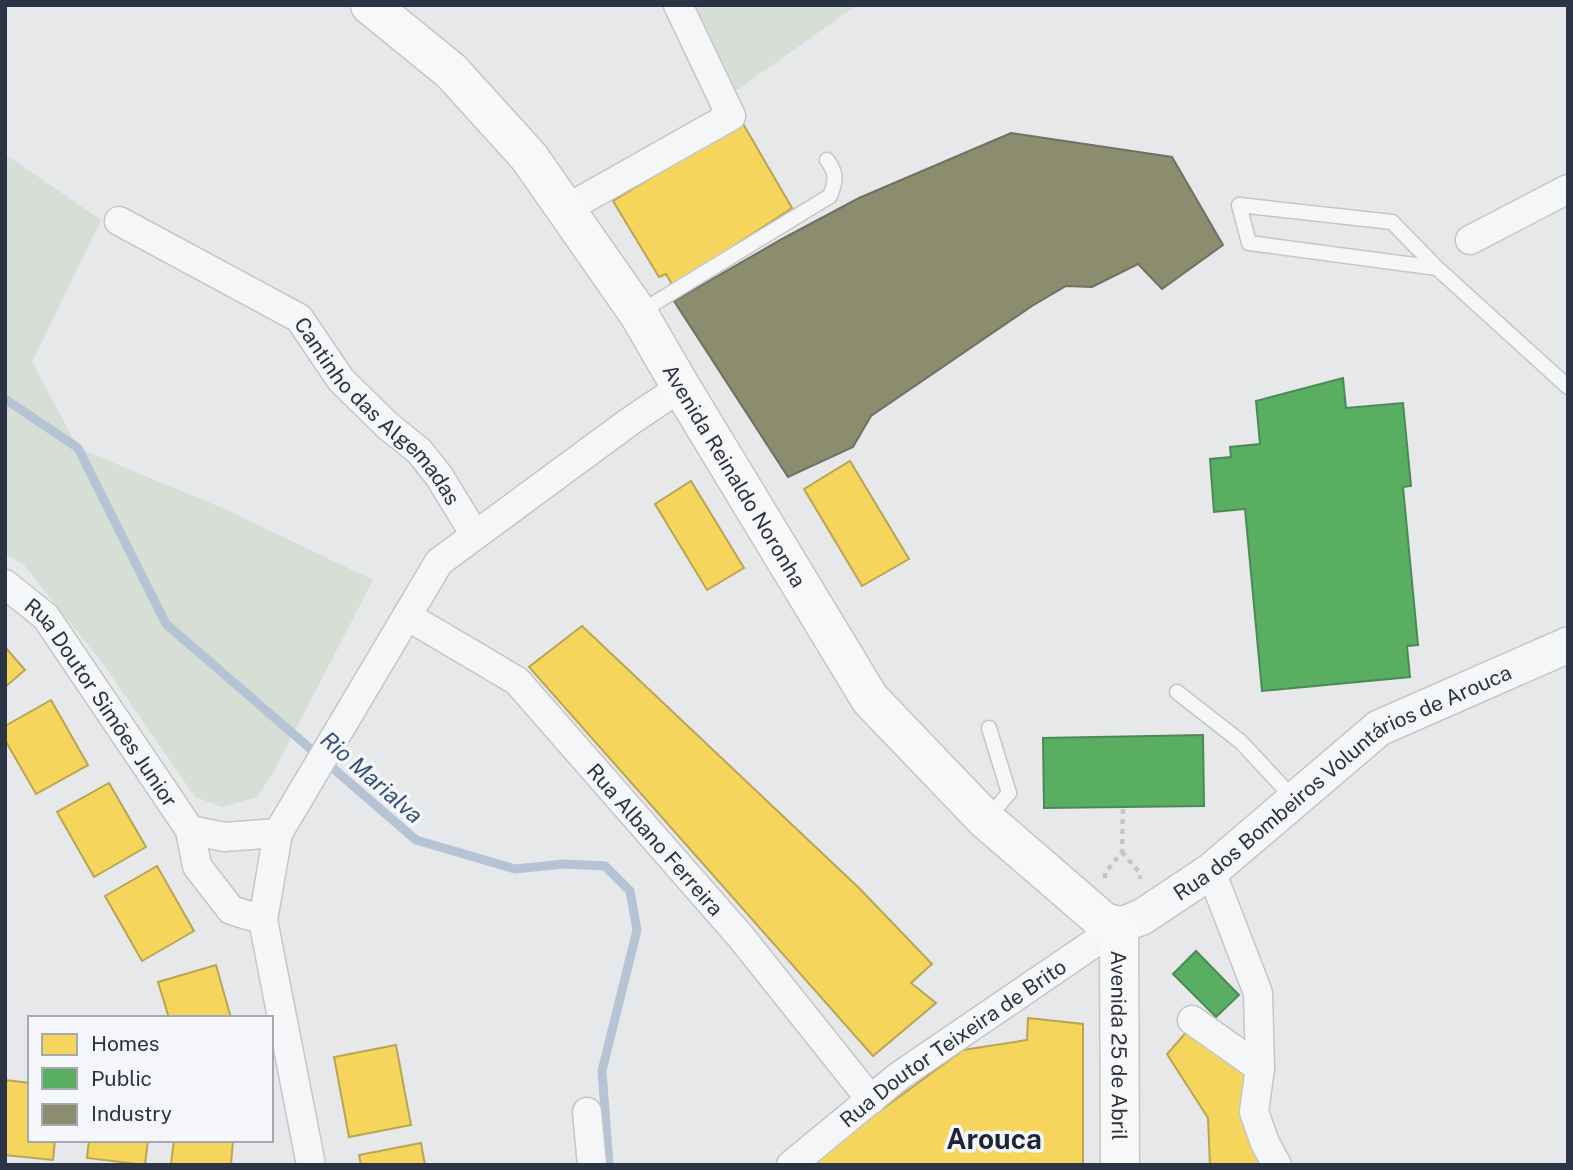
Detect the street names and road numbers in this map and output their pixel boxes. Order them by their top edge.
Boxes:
street label: Cantinho das Algemadas [289,312,466,509]
street label: Avenida Reinaldo Noronha [658,360,812,591]
street label: Rua Doutor Simões Junior [20,593,183,811]
street label: Rua dos Bombeiros Voluntários de Arouca [1168,659,1515,905]
street label: Rua Albano Ferreira [582,758,729,921]
street label: Avenida 25 de Abril [1107,950,1132,1141]
street label: Rua Doutor Teixeira de Brito [835,953,1071,1132]

